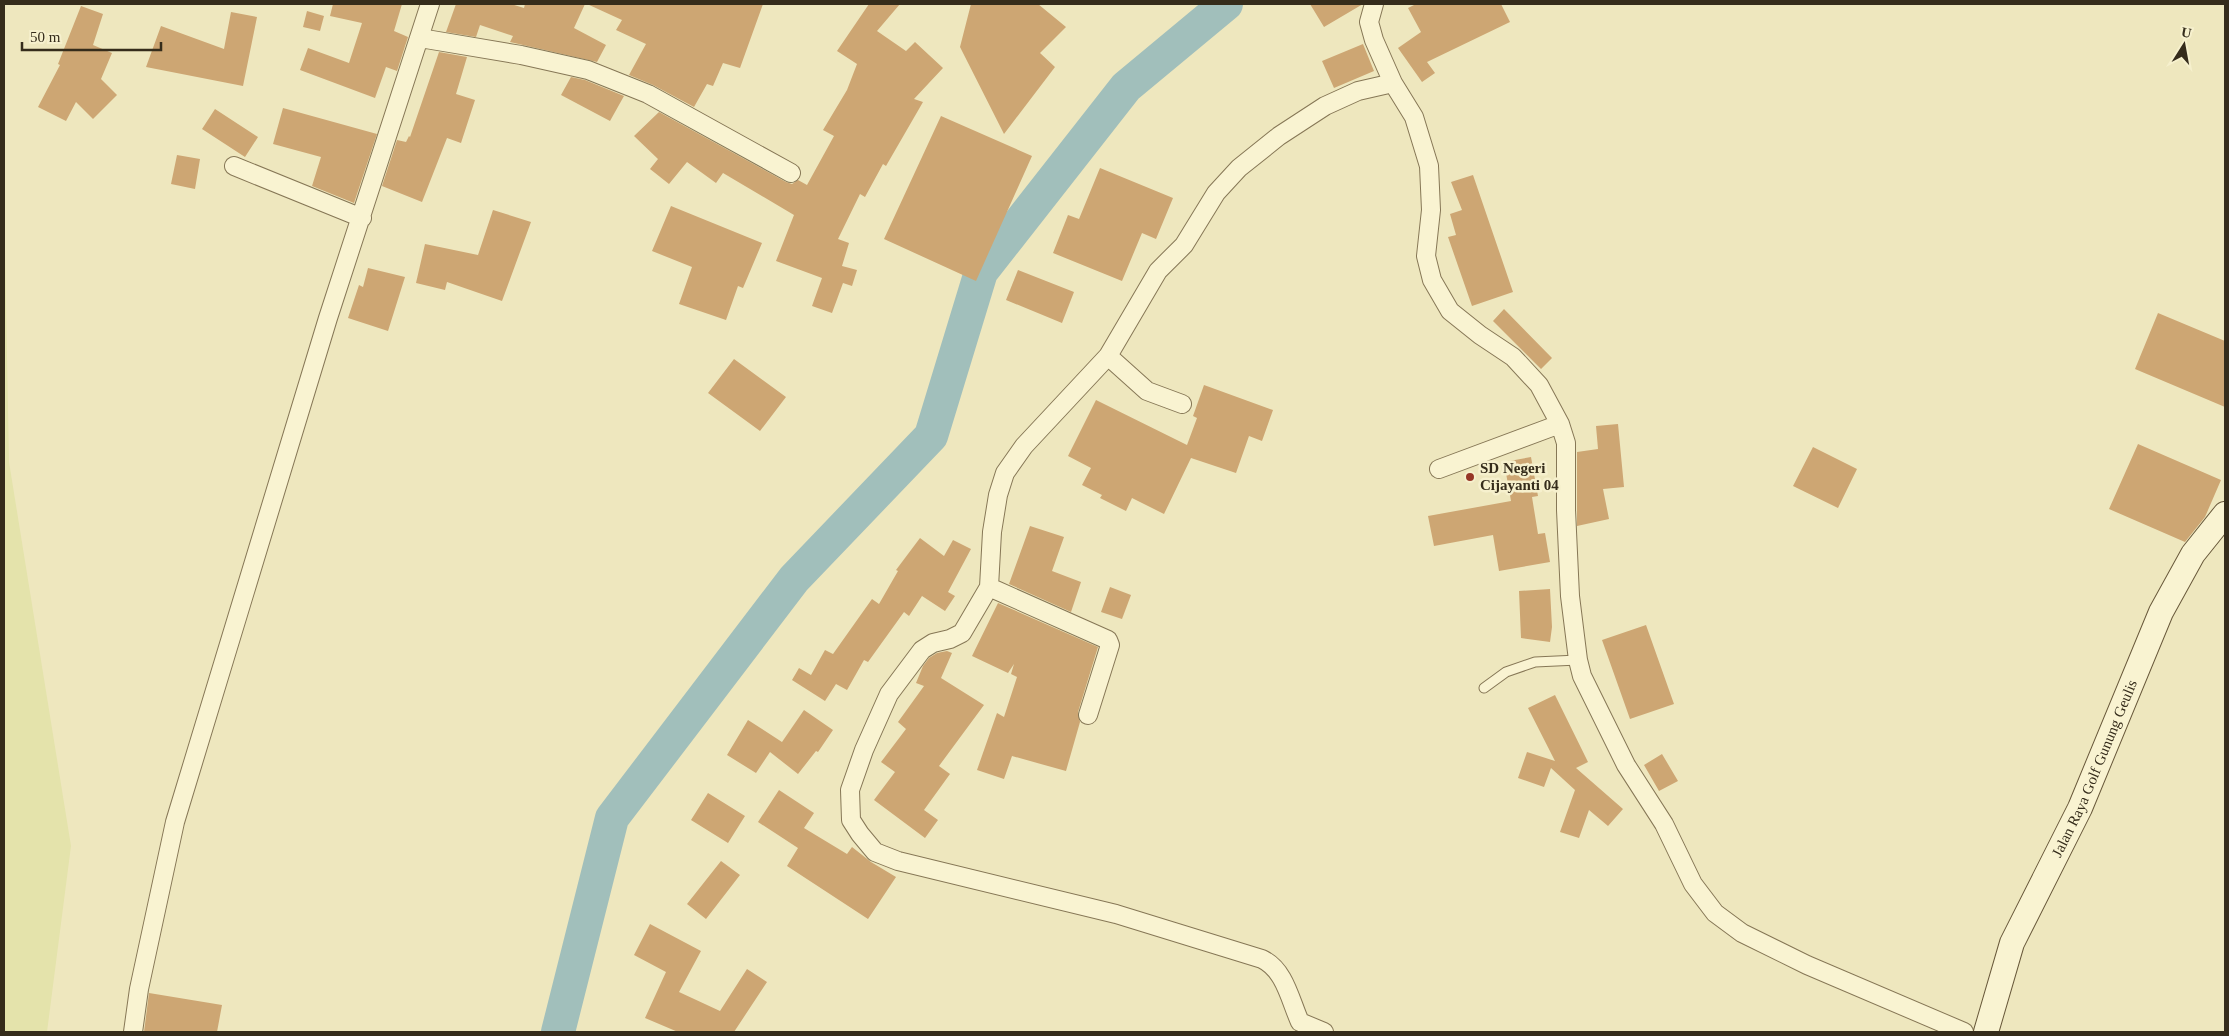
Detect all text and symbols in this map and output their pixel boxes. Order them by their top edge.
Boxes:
scale bar [22,20,161,52]
north arrow [2159,20,2209,70]
text: U [2180,24,2193,41]
text: 50 m [30,29,61,45]
place label: SD Negeri Cijayanti 04 [1480,460,1559,493]
marker: SD Negeri Cijayanti 04 [1464,471,1476,483]
street label: Jalan Raya Golf Gunung Geulis [2049,677,2140,860]

